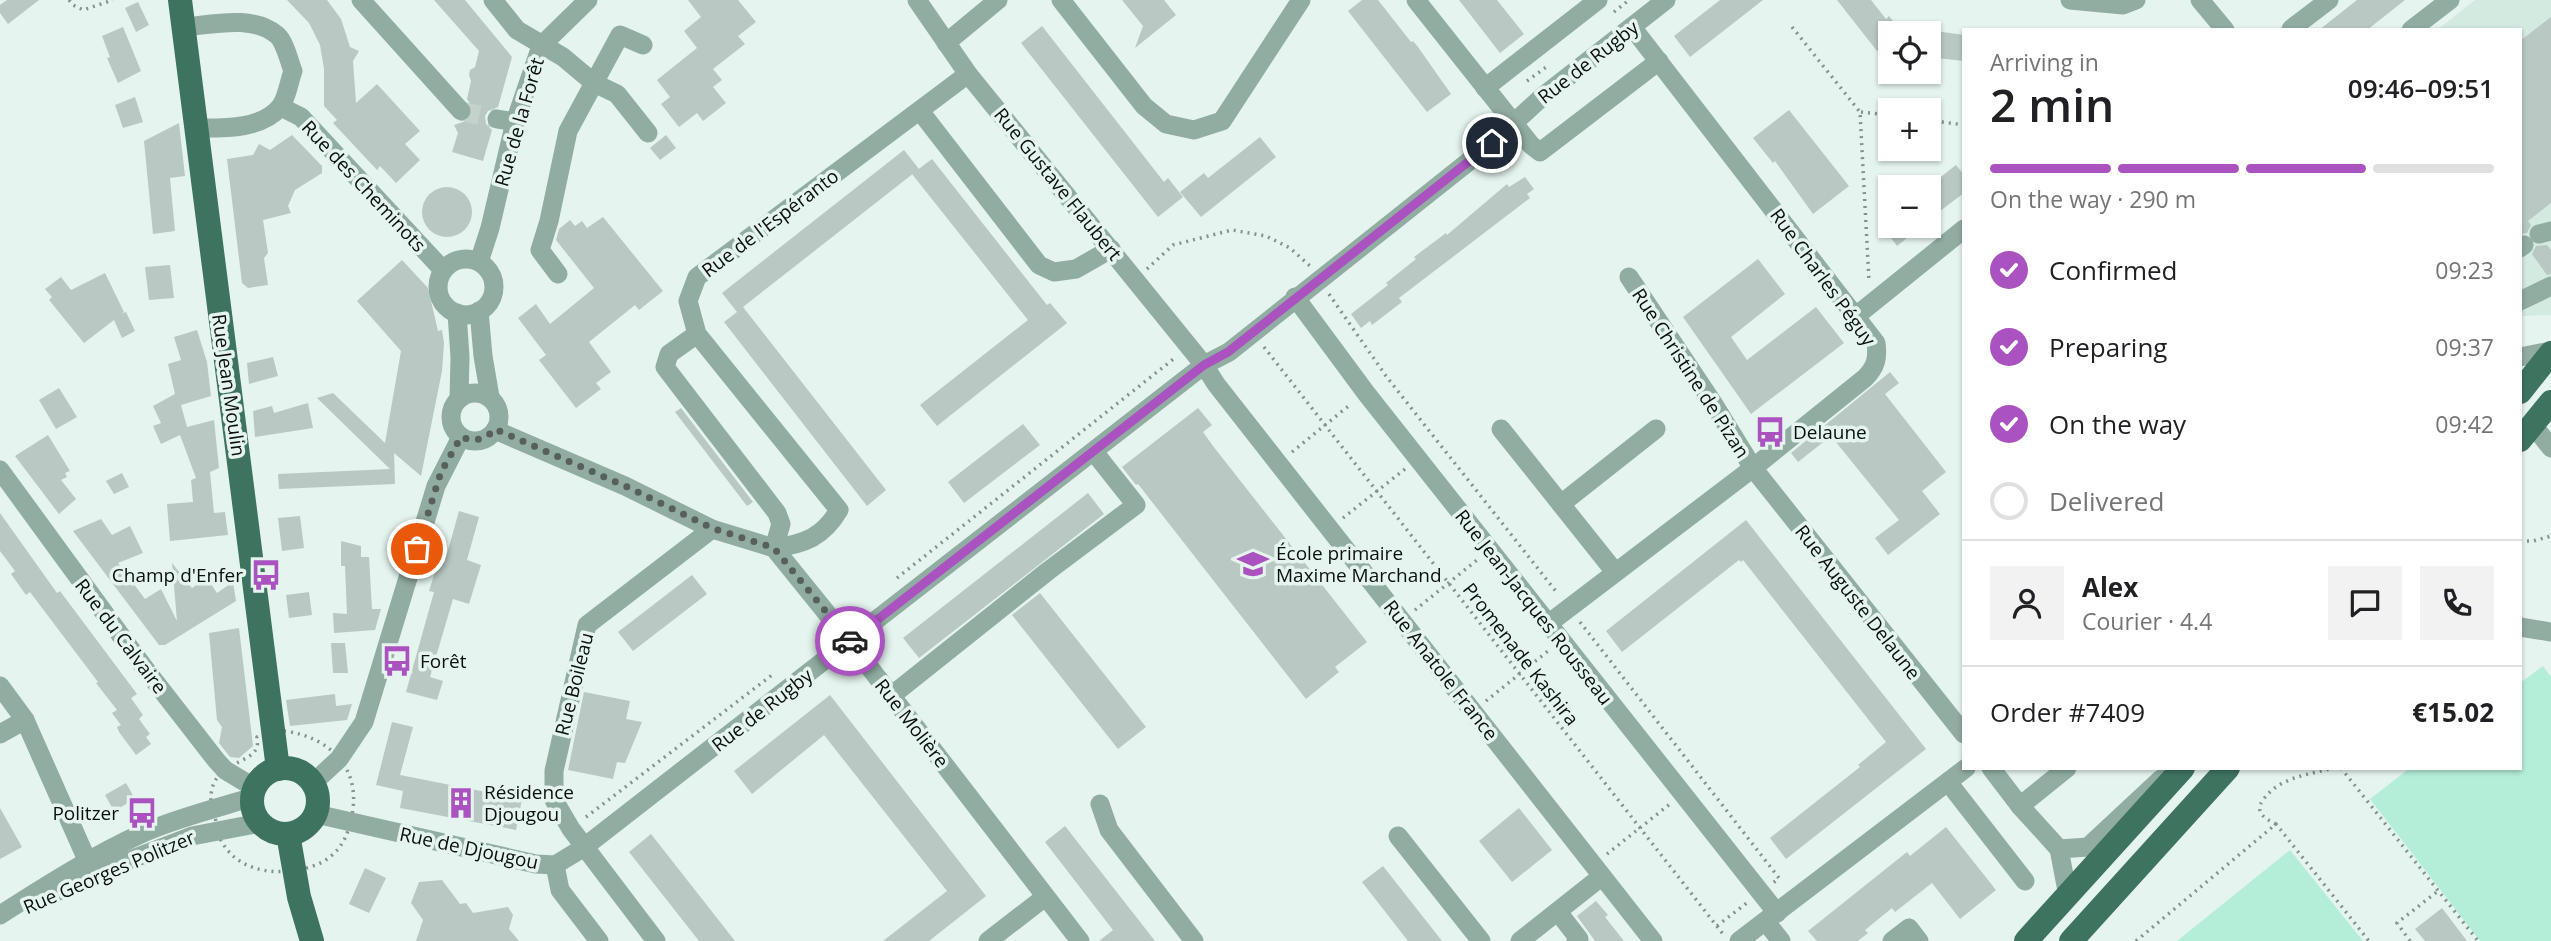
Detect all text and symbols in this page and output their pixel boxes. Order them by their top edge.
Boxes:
street label: Rue de Rugby [1532,14,1644,110]
map controls [1878,21,1941,238]
button: locate [1878,21,1941,84]
text: Arriving in [1990,46,2099,78]
street label: Rue de la Forêt [488,54,550,189]
text: 09:46–09:51 [2348,70,2494,106]
text: 2 min [1990,73,2114,135]
button: + [1878,98,1941,161]
street label: Rue Gustave Flaubert [988,102,1128,266]
pin [1462,113,1522,173]
street label: Rue des Cheminots [296,115,432,257]
icon: home [1473,124,1511,162]
street label: Rue de l'Espéranto [696,163,844,283]
button: − [1878,175,1941,238]
text: On the way · 290 m [1990,183,2196,215]
street label: Rue Charles Péguy [1764,203,1882,351]
icon: check [1990,251,2028,289]
text: Confirmed [2049,252,2177,288]
text: 09:23 [2435,254,2494,286]
street label: Rue Christine de Pizan [1626,283,1756,463]
street label: Rue Jean Moulin [206,312,252,458]
icon: check [1990,328,2028,366]
text: Preparing [2049,329,2167,365]
text: 09:37 [2435,331,2494,363]
icon: check [1990,405,2028,443]
text: On the way [2049,406,2186,442]
text: 09:42 [2435,408,2494,440]
bus stop icon: Delaune [1753,415,1787,449]
place label: Delaune [1793,419,1867,445]
text: Delivered [2049,483,2164,519]
street label: Rue Jean-Jacques Rousseau [1449,504,1619,710]
pin [387,519,447,579]
street label: Rue Auguste Delaune [1789,519,1927,685]
icon: bag [398,530,436,568]
place label: École primaire Maxime Marchand [1276,540,1442,588]
school or university icon: École primaire Maxime Marchand [1236,547,1270,581]
bus stop icon: Champ d'Enfer [249,558,283,592]
place label: Champ d'Enfer [112,562,243,588]
button: person [1990,566,2064,640]
button: chat [2328,566,2402,640]
button: phone [2420,566,2494,640]
text: Alex [2082,569,2138,605]
street label: Rue du Calvaire [69,573,173,699]
street label: Promenade Kashira [1457,577,1585,731]
street label: Rue Anatole France [1378,594,1504,746]
text: Courier · 4.4 [2082,605,2212,637]
courier [815,606,885,676]
icon: car [831,622,869,660]
street label: Rue Boileau [549,630,599,738]
bus stop icon: Forêt [380,644,414,678]
place label: Forêt [420,648,467,674]
street label: Rue de Rugby [706,662,818,758]
street label: Rue Molière [869,673,955,773]
text: Order #7409 [1990,694,2145,730]
text: €15.02 [2412,694,2494,730]
place label: Résidence Djougou [484,779,574,827]
building icon: Résidence Djougou [444,786,478,820]
bus stop icon: Politzer [125,796,159,830]
place label: Politzer [52,800,119,826]
street label: Rue de Djougou [397,821,541,875]
street label: Rue Georges Politzer [19,824,199,920]

